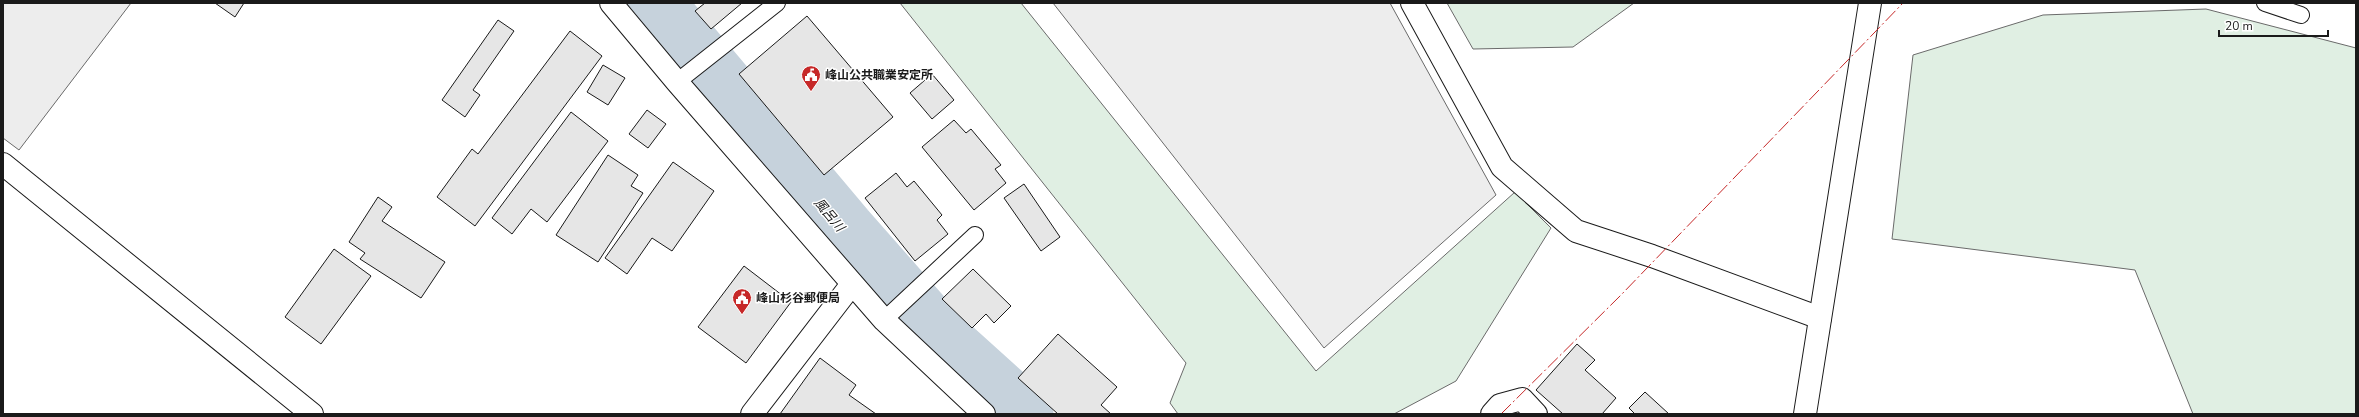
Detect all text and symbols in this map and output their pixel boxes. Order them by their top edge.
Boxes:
scale bar [2219,12,2328,38]
text: 20 m [2225,18,2253,34]
public building icon: 峰山公共職業安定所 [800,64,822,92]
place label: 峰山公共職業安定所 [825,67,933,83]
water label: 風呂川 [810,194,850,237]
public building icon: 峰山杉谷郵便局 [731,287,753,315]
place label: 峰山杉谷郵便局 [756,290,840,306]

